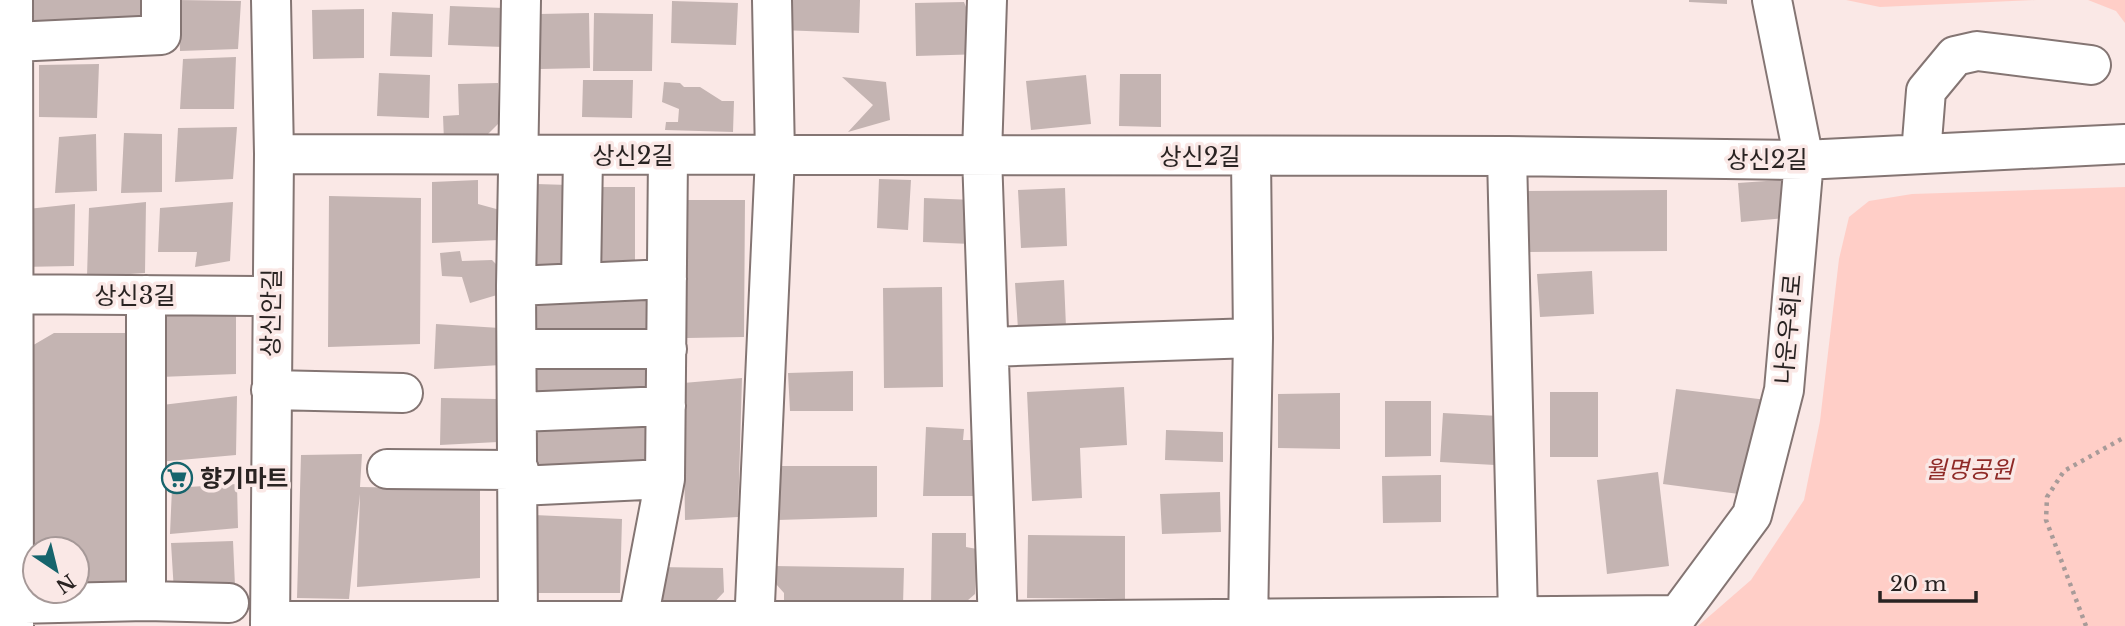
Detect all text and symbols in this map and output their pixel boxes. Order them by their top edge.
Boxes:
street label: 상신2길 [592,141,674,170]
street label: 상신2길 [1159,142,1241,171]
street label: 상신2길 [1726,145,1808,174]
street label: 상신안길 [256,269,286,357]
street label: 나운우회로 [1769,273,1807,385]
street label: 상신3길 [94,281,176,310]
park label: 월명공원 [1925,455,2015,484]
supermarket icon: 향기마트 [160,461,194,495]
place label: 향기마트 [200,464,288,493]
north arrow [21,535,91,605]
scale bar [1880,560,1976,604]
text: N [51,569,79,598]
text: 20 m [1890,571,1947,597]

